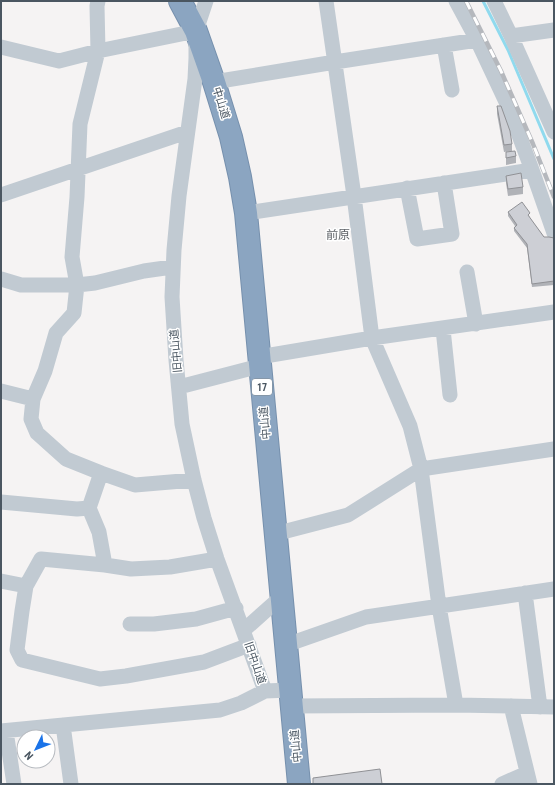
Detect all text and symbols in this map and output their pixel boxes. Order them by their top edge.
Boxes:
street label: 中山道 [210,85,232,121]
district label: 前原 [326,228,350,242]
street label: 旧中山道 [168,329,184,373]
road number: 17 [252,379,272,395]
street label: 中山道 [257,406,273,440]
street label: 旧中山道 [242,640,268,686]
north arrow [16,729,56,769]
street label: 中山道 [288,729,304,763]
text: N [22,748,36,762]

